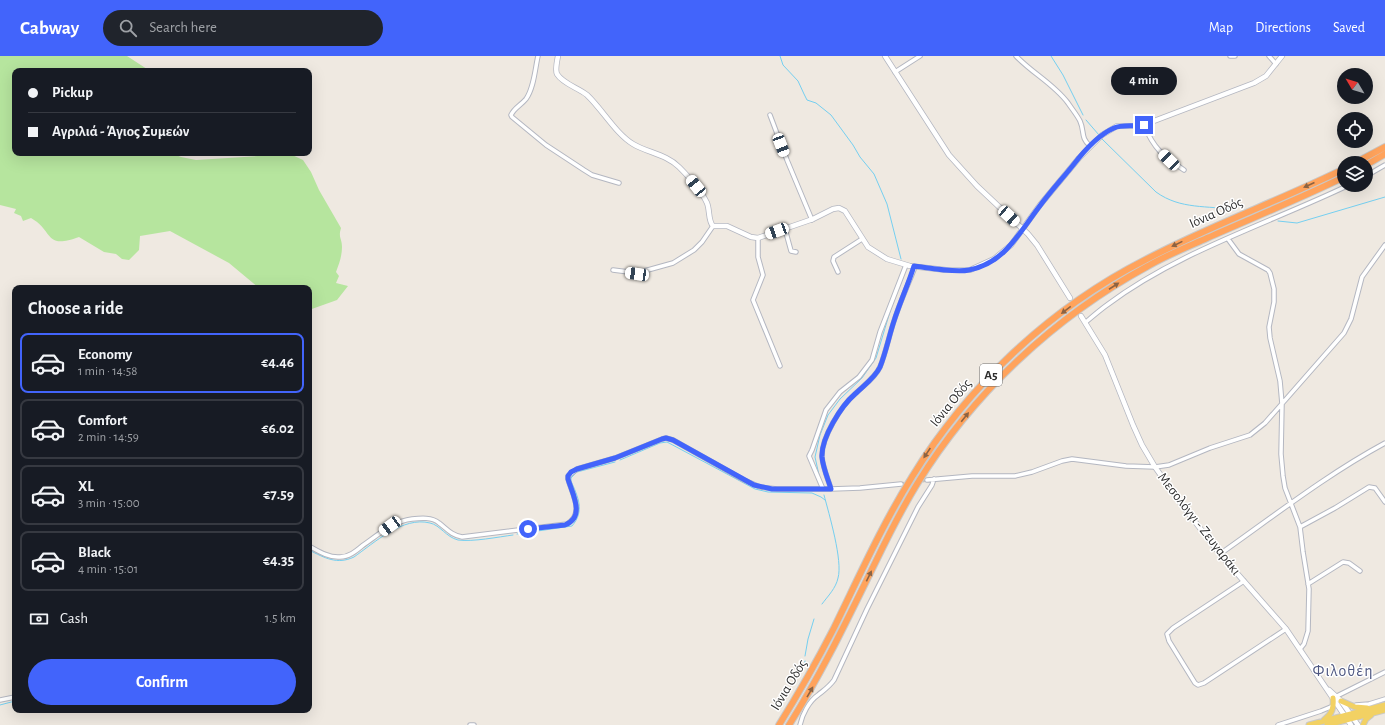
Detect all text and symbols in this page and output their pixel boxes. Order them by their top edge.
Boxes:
search box [103,10,383,46]
icon: search [117,17,139,39]
text: Cabway [20,19,79,38]
text: Search here [149,20,217,35]
text: Map [1209,21,1233,35]
text: Directions [1255,21,1311,35]
text: Saved [1333,21,1365,35]
callout: 4 min [1111,67,1177,95]
north arrow [1337,68,1373,104]
map controls [1337,68,1373,192]
text: 4 min [1129,74,1159,87]
text: Pickup [52,85,93,100]
button: locate [1337,112,1373,148]
route end [1135,116,1153,134]
text: Αγριλιά - Άγιος Συμεών [52,124,189,139]
car [771,132,791,158]
car [1156,147,1182,173]
button: layers [1337,156,1373,192]
car [684,173,708,199]
one-way arrow [1302,183,1314,189]
street label: Ιόνια Οδός [1187,195,1245,231]
car [996,204,1022,228]
car [764,221,790,241]
one-way arrow [1171,241,1183,247]
car [624,266,650,282]
one-way arrow [1109,282,1120,290]
text: Choose a ride [28,300,123,318]
one-way arrow [1060,306,1071,314]
icon: car [30,345,66,381]
text: Economy [78,347,132,362]
text: €4.46 [261,355,294,370]
road number: Α5 [980,364,1002,386]
text: 1 min · 14:58 [78,365,137,378]
street label: Ιόνια Οδός [928,376,975,429]
icon: car [30,411,66,447]
one-way arrow [960,412,969,423]
text: Comfort [78,413,127,428]
text: €6.02 [261,421,294,436]
text: 2 min · 14:59 [78,431,139,444]
one-way arrow [923,448,931,458]
street label: Μεσολόγγι - Ζευγαράκι [1155,470,1243,578]
icon: car [30,477,66,513]
text: XL [78,479,94,494]
text: €7.59 [263,487,294,502]
text: 3 min · 15:00 [78,497,140,510]
car [377,514,403,538]
route start [519,520,537,538]
icon: car [30,543,66,579]
text: Black [78,545,111,560]
text: €4.35 [263,553,294,568]
text: 4 min · 15:01 [78,563,138,576]
one-way arrow [865,570,872,582]
icon: cash [28,608,50,630]
text: Cash [60,611,88,626]
text: 1.5 km [265,612,296,625]
street label: Ιόνια Οδός [768,657,810,713]
button: Confirm [28,659,296,705]
district label: Φιλοθέη [1312,663,1374,679]
one-way arrow [806,686,813,698]

